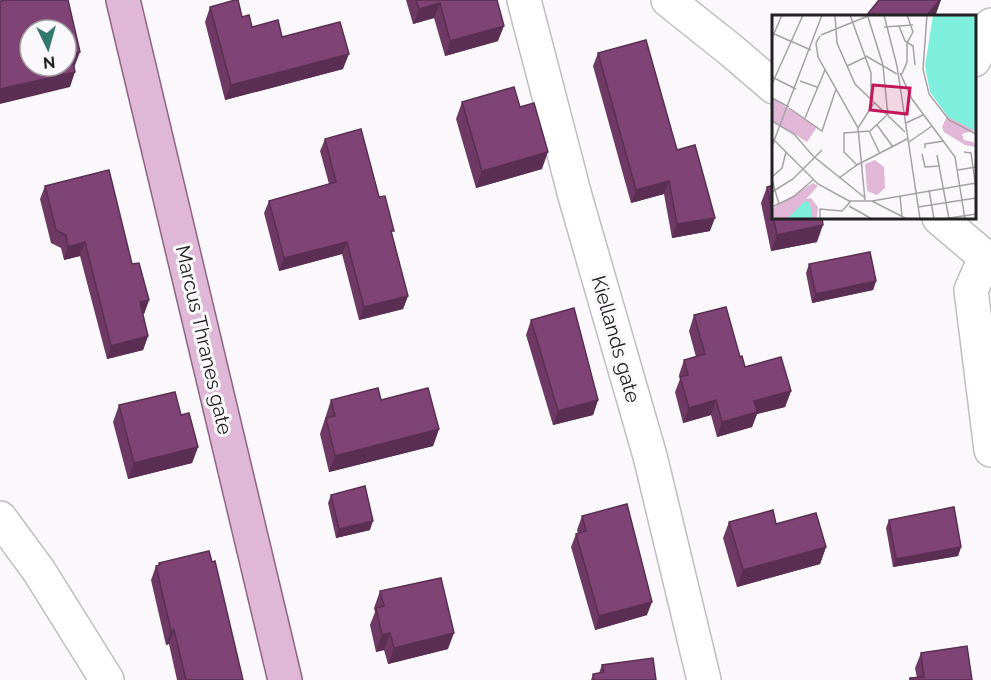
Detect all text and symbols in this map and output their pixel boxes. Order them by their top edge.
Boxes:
inset map [772,15,976,219]
north arrow [18,18,78,78]
text: N [42,52,56,72]
street label: Marcus Thranes gate [171,243,238,437]
street label: Kiellands gate [586,273,646,406]

